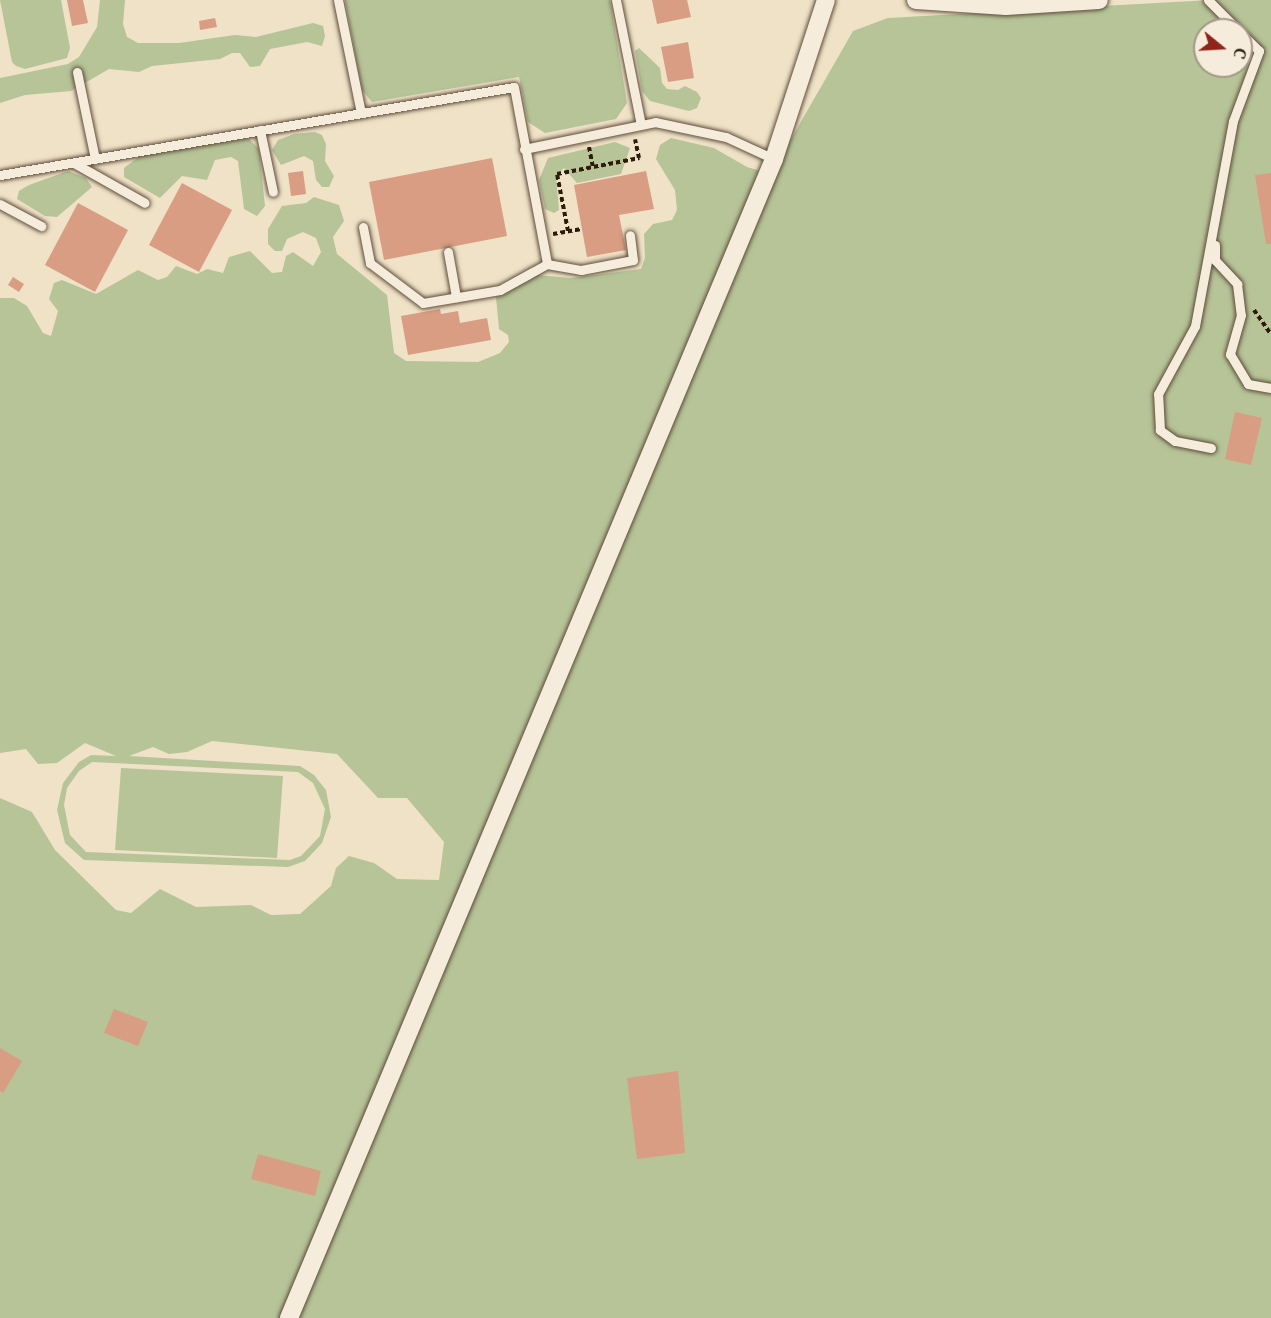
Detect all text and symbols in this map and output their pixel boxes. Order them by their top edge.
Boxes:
north arrow [1193,18,1253,78]
text: С [1226,45,1250,61]

